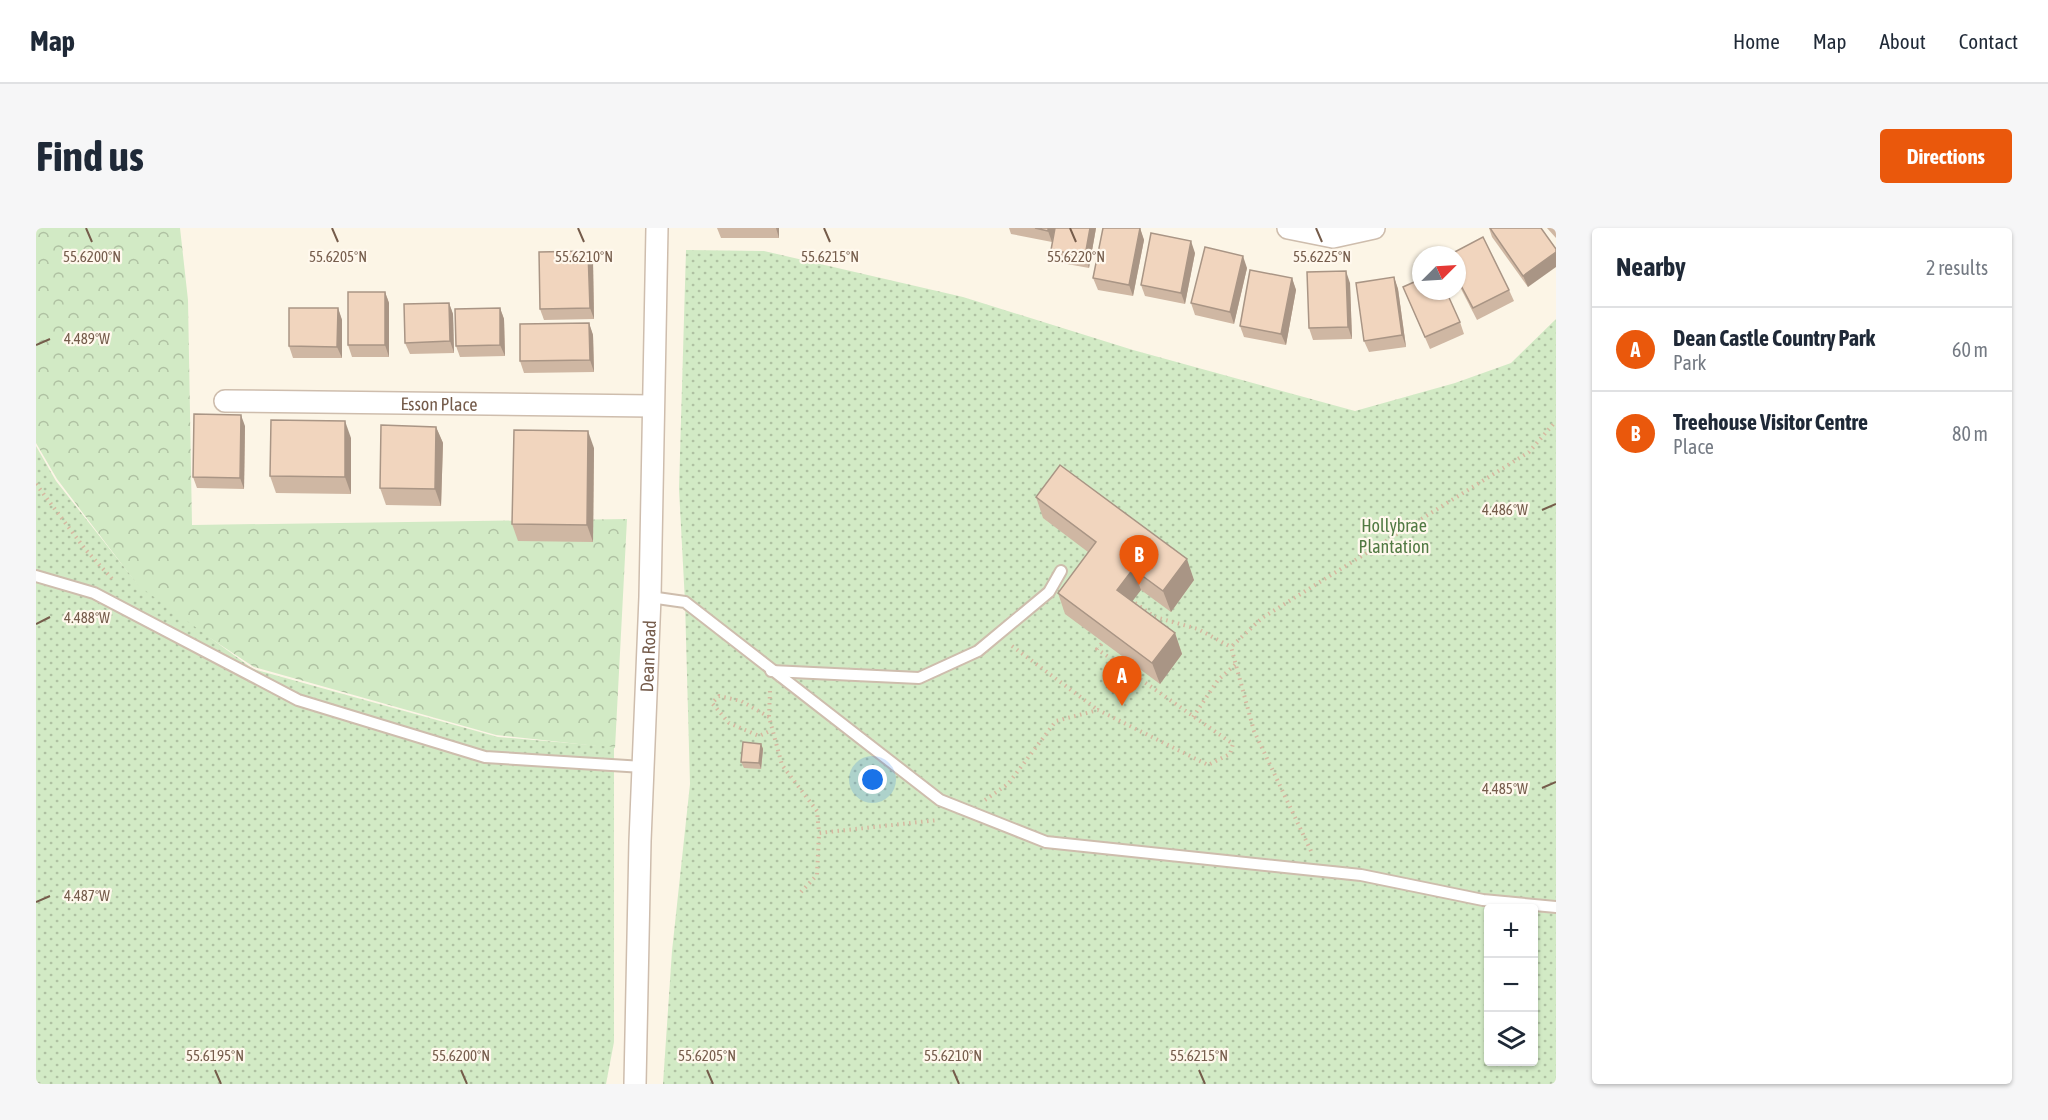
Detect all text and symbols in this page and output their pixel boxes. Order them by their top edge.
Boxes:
text: Map [30,25,75,57]
text: Home [1733,29,1780,53]
text: Map [1813,29,1847,53]
text: About [1880,29,1926,53]
text: Contact [1959,29,2018,53]
button: Directions [1880,129,2012,183]
text: Find us [36,132,144,180]
north arrow [1412,246,1466,300]
text: 55.6200°N [63,248,121,265]
text: 55.6205°N [309,248,367,265]
text: 55.6210°N [555,248,613,265]
text: 55.6215°N [801,248,859,265]
text: 55.6220°N [1047,248,1105,265]
text: 55.6225°N [1293,248,1351,265]
text: Nearby [1616,252,1686,282]
text: 2 results [1926,256,1988,279]
text: Dean Castle Country Park [1673,325,1875,351]
text: 4.489°W [64,330,110,347]
text: A [1631,338,1640,361]
text: 60 m [1952,338,1988,361]
text: Park [1673,351,1706,374]
street label: Esson Place [400,393,478,414]
text: Treehouse Visitor Centre [1673,409,1868,435]
text: B [1631,422,1640,445]
text: 80 m [1952,422,1988,445]
text: Place [1673,435,1714,458]
text: 4.486°W [1482,501,1528,518]
park label: Hollybrae Plantation [1359,515,1429,557]
pin: B [1120,536,1158,585]
text: 4.488°W [64,609,110,626]
street label: Dean Road [636,620,660,693]
pin: A [1102,656,1142,706]
your location [858,765,887,794]
text: 4.485°W [1482,780,1528,797]
text: 4.487°W [64,887,110,904]
map controls [1484,904,1538,1066]
button: + [1484,904,1538,958]
button: − [1484,958,1538,1012]
button: layers [1484,1012,1538,1066]
text: 55.6195°N [186,1047,244,1064]
text: 55.6200°N [432,1047,490,1064]
text: 55.6205°N [678,1047,736,1064]
text: 55.6210°N [924,1047,982,1064]
text: 55.6215°N [1170,1047,1228,1064]

